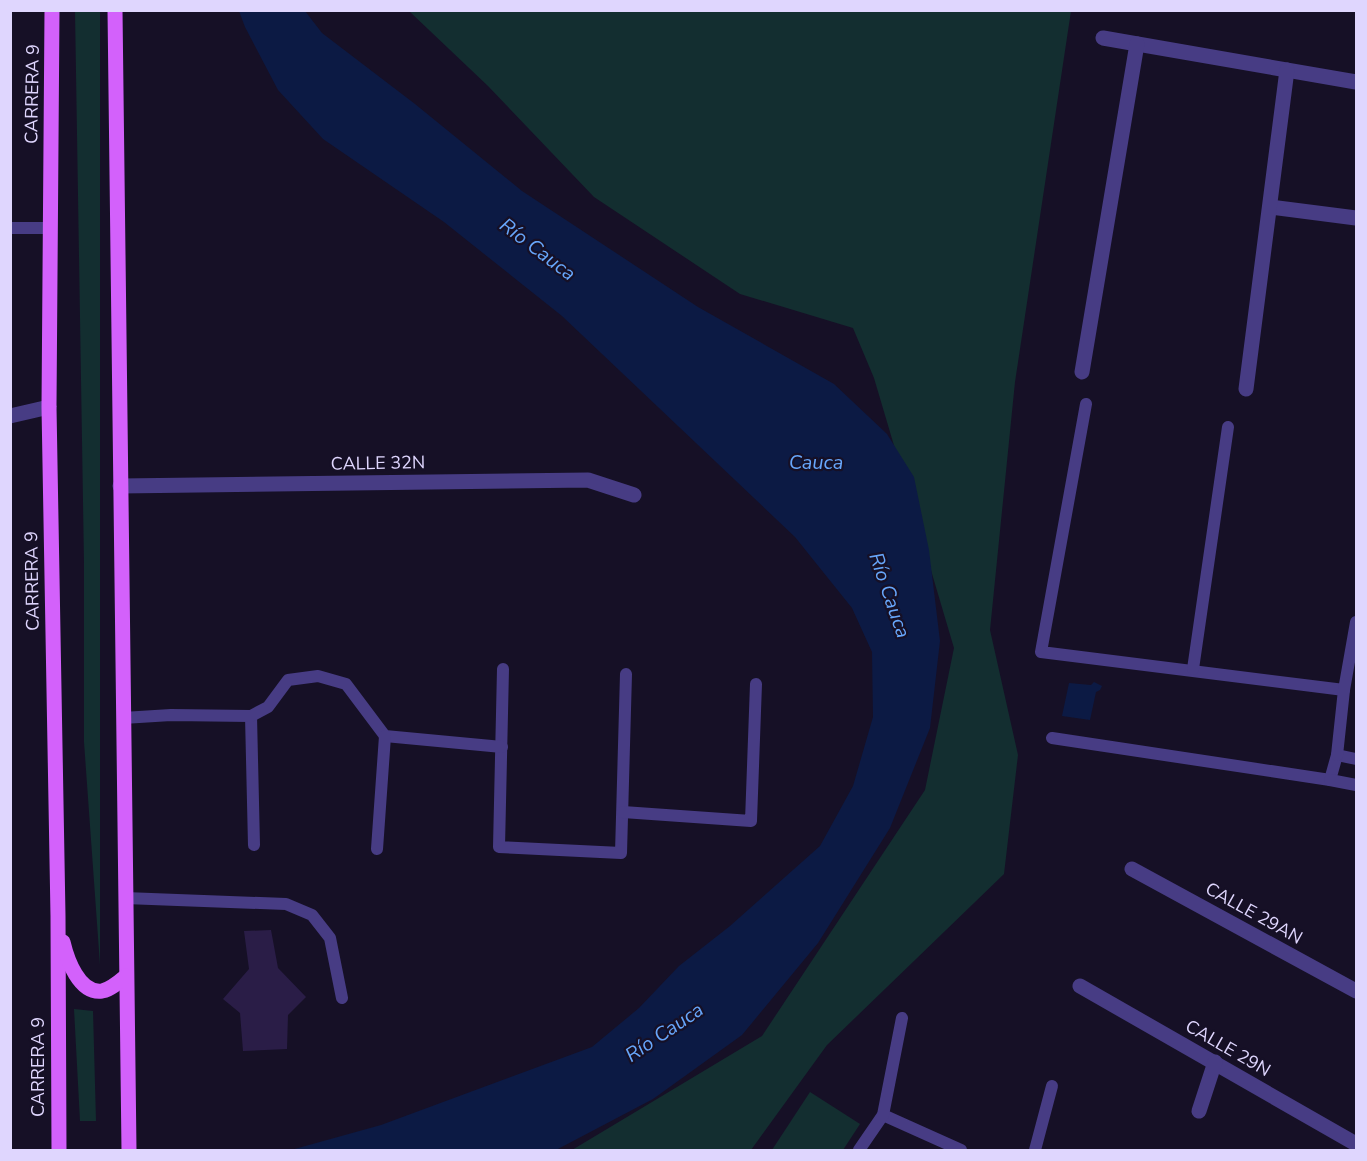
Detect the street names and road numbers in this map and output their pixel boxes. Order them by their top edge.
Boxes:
street label: CARRERA 9 [19,44,45,144]
street label: CALLE 32N [331,450,425,476]
street label: CARRERA 9 [19,531,45,631]
street label: CALLE 29AN [1201,876,1307,950]
street label: CALLE 29N [1181,1014,1275,1082]
street label: CARRERA 9 [26,1017,50,1117]

